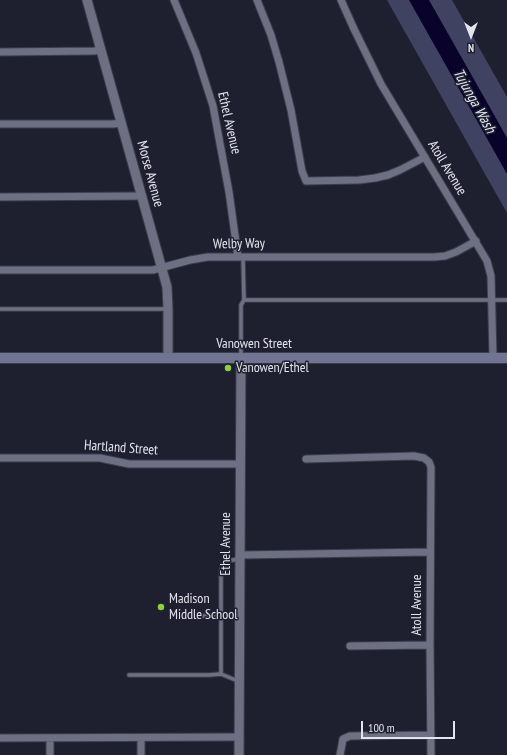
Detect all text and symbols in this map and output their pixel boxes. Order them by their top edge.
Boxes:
north arrow [451,16,491,56]
text: N [468,41,474,55]
water label: Tujunga Wash [449,66,499,136]
street label: Ethel Avenue [214,90,244,156]
street label: Atoll Avenue [424,137,470,199]
street label: Morse Avenue [133,139,167,209]
street label: Welby Way [213,235,265,253]
street label: Vanowen Street [216,336,292,352]
place label: Vanowen/Ethel [236,360,309,376]
marker: Vanowen/Ethel [223,363,233,373]
street label: Hartland Street [83,437,159,459]
street label: Ethel Avenue [218,512,234,576]
street label: Atoll Avenue [409,574,425,636]
place label: Madison Middle School [169,591,238,624]
marker: Madison Middle School [156,602,166,612]
scale bar [363,713,457,739]
text: 100 m [368,720,395,735]

